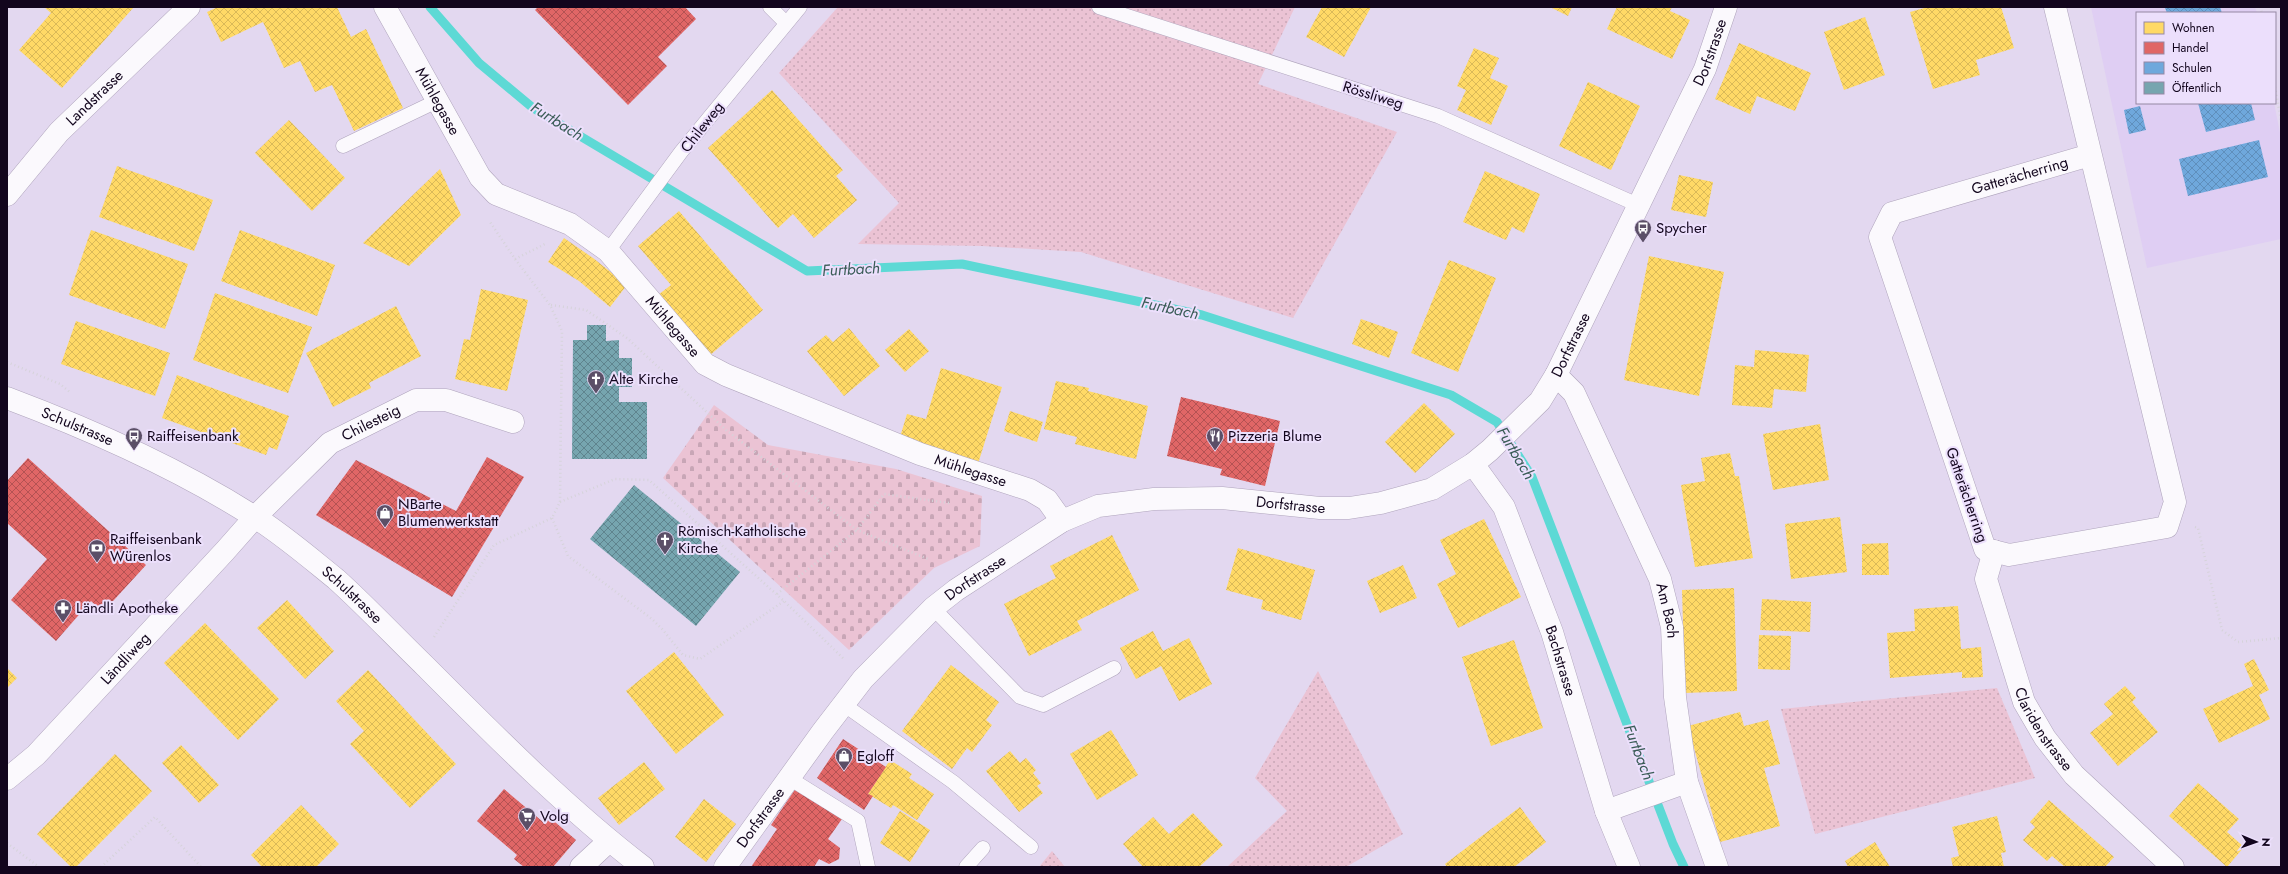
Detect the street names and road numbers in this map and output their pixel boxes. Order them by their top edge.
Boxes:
street label: Dorfstrasse [1687,16,1732,90]
street label: Mühlegasse [410,63,466,139]
street label: Landstrasse [61,65,128,131]
street label: Rössliweg [1340,75,1406,115]
street label: Chileweg [675,97,729,157]
street label: Gatterächerring [1969,151,2071,200]
street label: Mühlegasse [640,291,706,362]
street label: Dorfstrasse [1546,308,1596,381]
street label: Chilesteig [338,399,404,447]
street label: Schulstrasse [38,401,117,451]
street label: Gatterächerring [1940,444,1994,546]
street label: Mühlegasse [932,449,1010,493]
street label: Dorfstrasse [1255,491,1326,519]
street label: Dorfstrasse [940,549,1011,606]
street label: Schulstrasse [317,561,388,629]
street label: Am Bach [1650,580,1683,639]
street label: Bachstrasse [1540,622,1582,699]
street label: Ländliweg [95,628,155,690]
street label: Claridenstrasse [2009,685,2078,776]
street label: Dorfstrasse [731,783,790,852]

